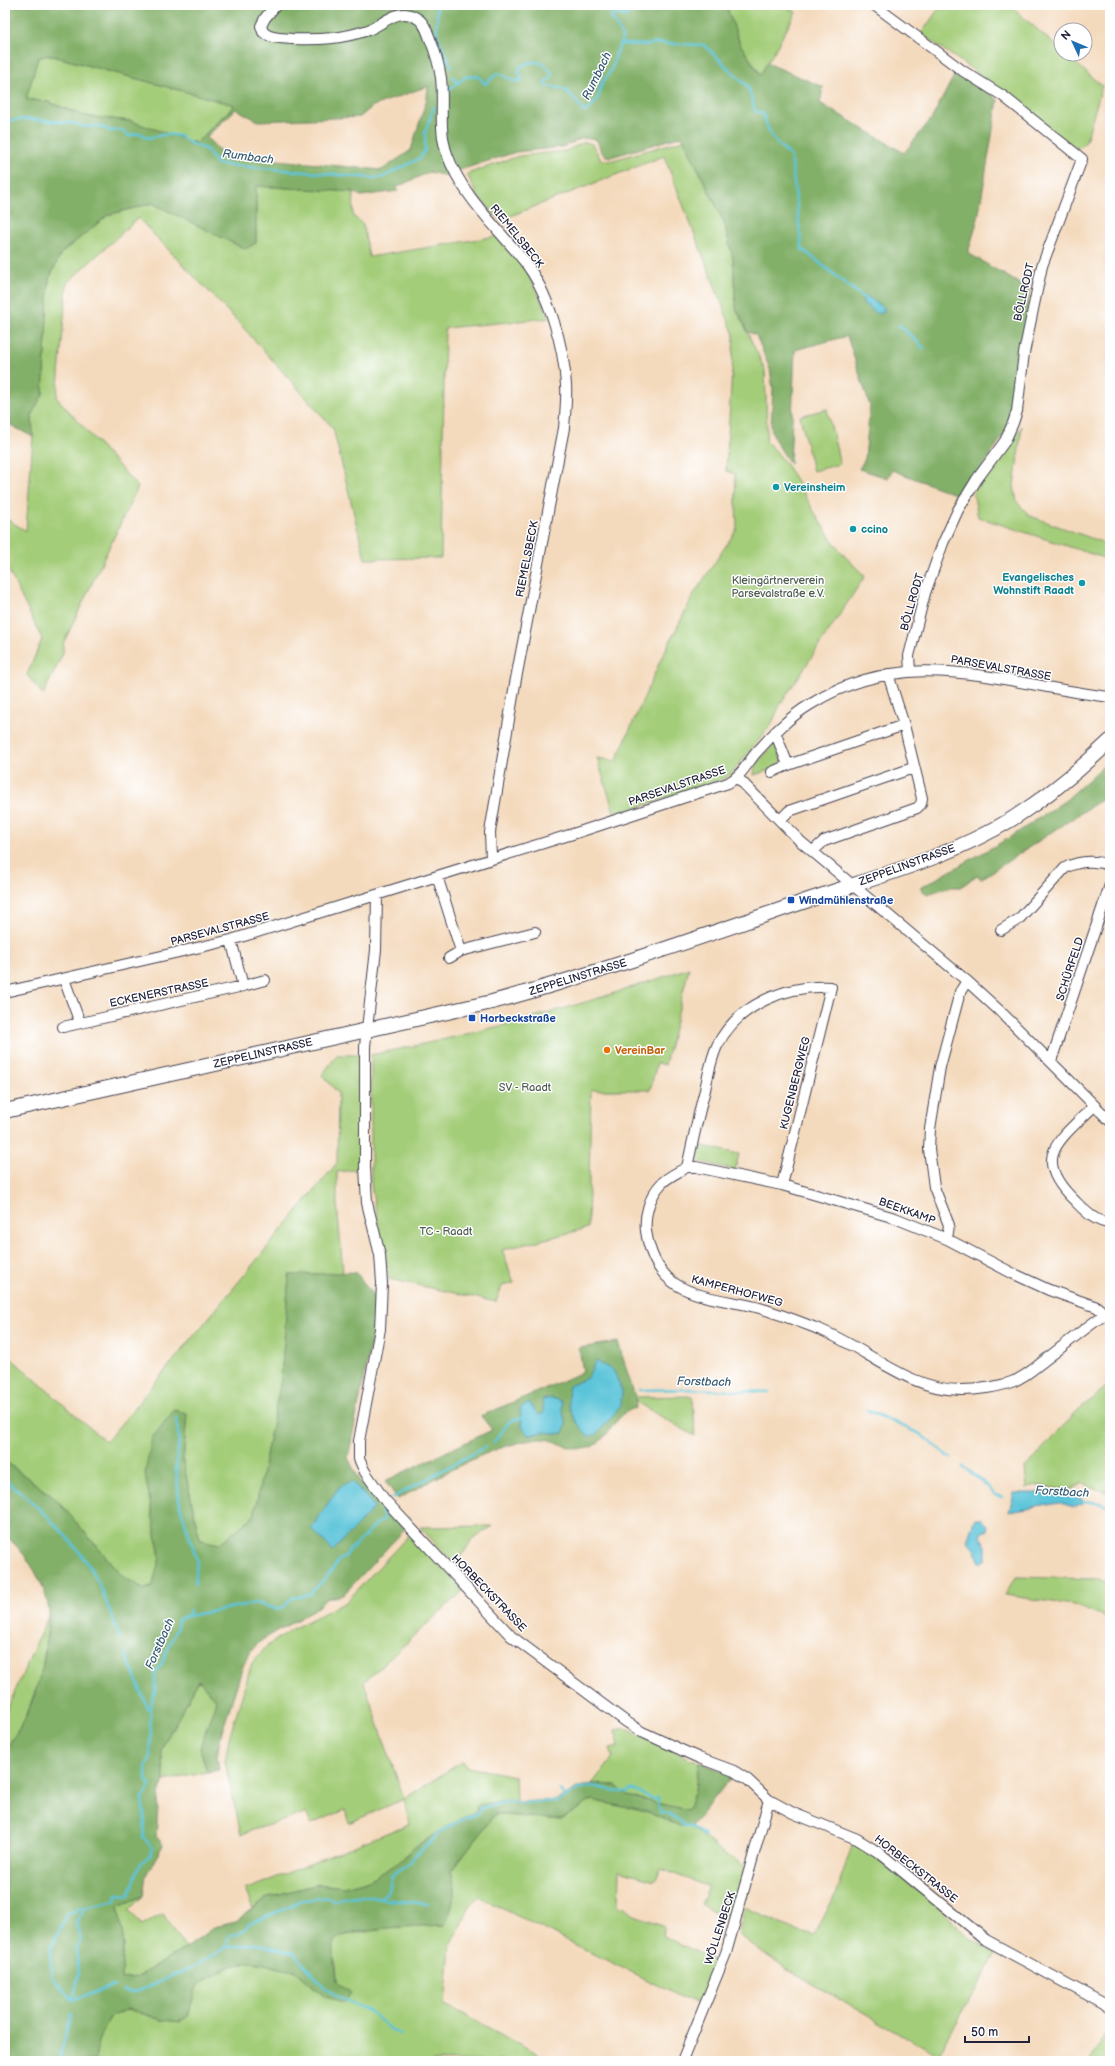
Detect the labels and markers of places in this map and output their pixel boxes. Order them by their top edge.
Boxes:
place label: Vereinsheim [784,481,845,494]
marker: Vereinsheim [771,482,781,492]
place label: ccino [861,523,888,536]
marker: ccino [848,524,858,534]
place label: Evangelisches Wohnstift Raadt [993,571,1075,597]
marker: Evangelisches Wohnstift Raadt [1077,578,1087,588]
place label: Windmühlenstraße [799,894,893,907]
marker: Windmühlenstraße [786,895,796,905]
place label: Horbeckstraße [480,1012,556,1025]
marker: Horbeckstraße [467,1013,477,1023]
place label: VereinBar [615,1044,666,1057]
marker: VereinBar [602,1045,612,1055]

